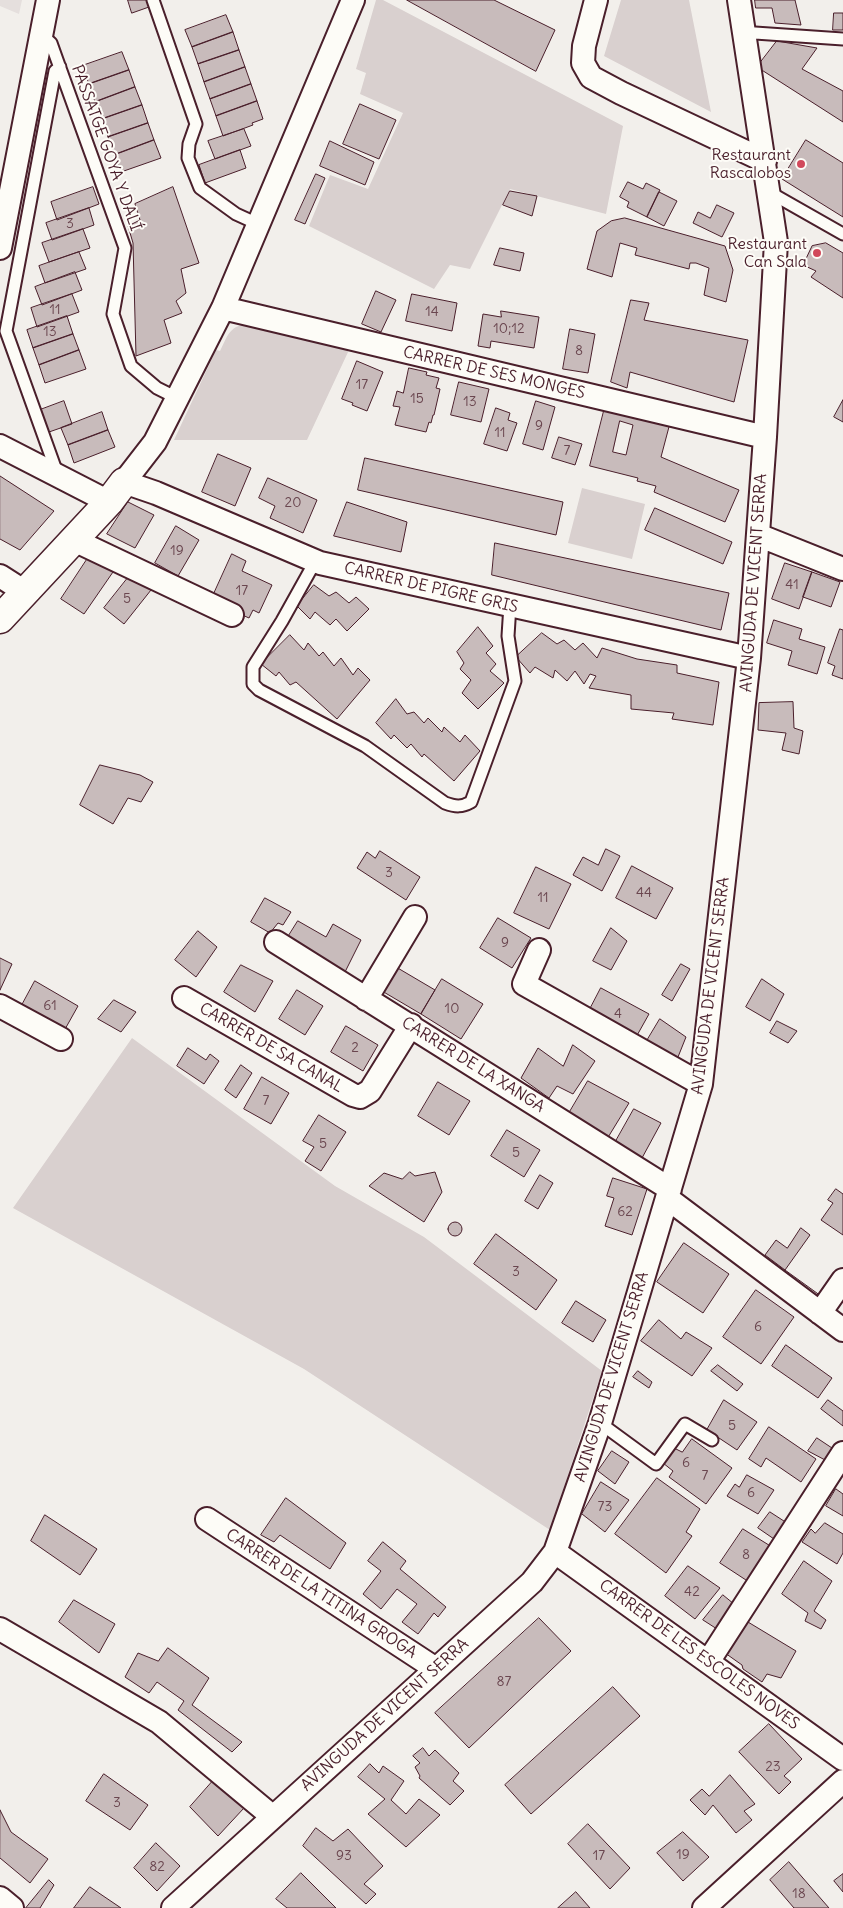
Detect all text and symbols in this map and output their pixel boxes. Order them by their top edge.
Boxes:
street label: PASSATGE GOYA Y DALÍ [67,62,145,234]
place label: Restaurant Rascalobos [710,145,791,183]
marker: Restaurant Rascalobos [795,158,807,170]
house number: 3 [66,216,74,232]
place label: Restaurant Can Sala [727,234,807,272]
marker: Restaurant Can Sala [811,247,823,259]
house number: 11 [49,302,61,318]
house number: 14 [425,304,439,320]
house number: 10;12 [493,321,525,337]
house number: 13 [43,324,57,340]
street label: CARRER DE SES MONGES [401,343,587,403]
house number: 8 [575,343,583,359]
house number: 17 [356,377,368,393]
house number: 15 [410,391,424,407]
house number: 13 [463,394,477,410]
house number: 9 [535,418,543,434]
house number: 11 [494,425,506,441]
house number: 7 [564,443,570,459]
street label: AVINGUDA DE VICENT SERRA [737,473,771,693]
house number: 20 [285,495,301,511]
house number: 19 [170,543,184,559]
street label: CARRER DE PIGRE GRIS [342,559,520,617]
house number: 41 [785,577,799,593]
house number: 17 [236,583,248,599]
house number: 5 [123,591,131,607]
house number: 3 [385,865,393,881]
street label: AVINGUDA DE VICENT SERRA [688,876,734,1096]
house number: 44 [636,885,652,901]
house number: 11 [537,890,549,906]
house number: 9 [501,935,509,951]
house number: 61 [43,998,57,1014]
street label: CARRER DE SA CANAL [196,999,346,1097]
house number: 10 [445,1001,459,1017]
house number: 4 [614,1006,622,1022]
street label: CARRER DE LA XANGA [398,1013,548,1117]
house number: 2 [351,1040,359,1056]
house number: 7 [263,1093,269,1109]
house number: 5 [319,1136,327,1152]
house number: 5 [512,1145,520,1161]
house number: 62 [617,1204,633,1220]
house number: 3 [512,1264,520,1280]
street label: AVINGUDA DE VICENT SERRA [571,1270,653,1484]
house number: 6 [754,1319,762,1335]
house number: 5 [728,1418,736,1434]
house number: 6 [682,1455,690,1471]
house number: 7 [702,1468,708,1484]
house number: 6 [747,1485,755,1501]
house number: 73 [598,1499,612,1515]
street label: CARRER DE LA TITINA GROGA [222,1525,420,1663]
house number: 8 [742,1547,750,1563]
street label: CARRER DE LES ESCOLES NOVES [595,1576,803,1734]
house number: 42 [684,1584,700,1600]
street label: AVINGUDA DE VICENT SERRA [297,1635,473,1795]
house number: 87 [497,1674,511,1690]
house number: 23 [765,1759,781,1775]
house number: 3 [113,1795,121,1811]
house number: 19 [676,1847,690,1863]
house number: 93 [336,1848,352,1864]
house number: 17 [593,1848,605,1864]
house number: 82 [149,1859,165,1875]
house number: 18 [792,1886,806,1902]

